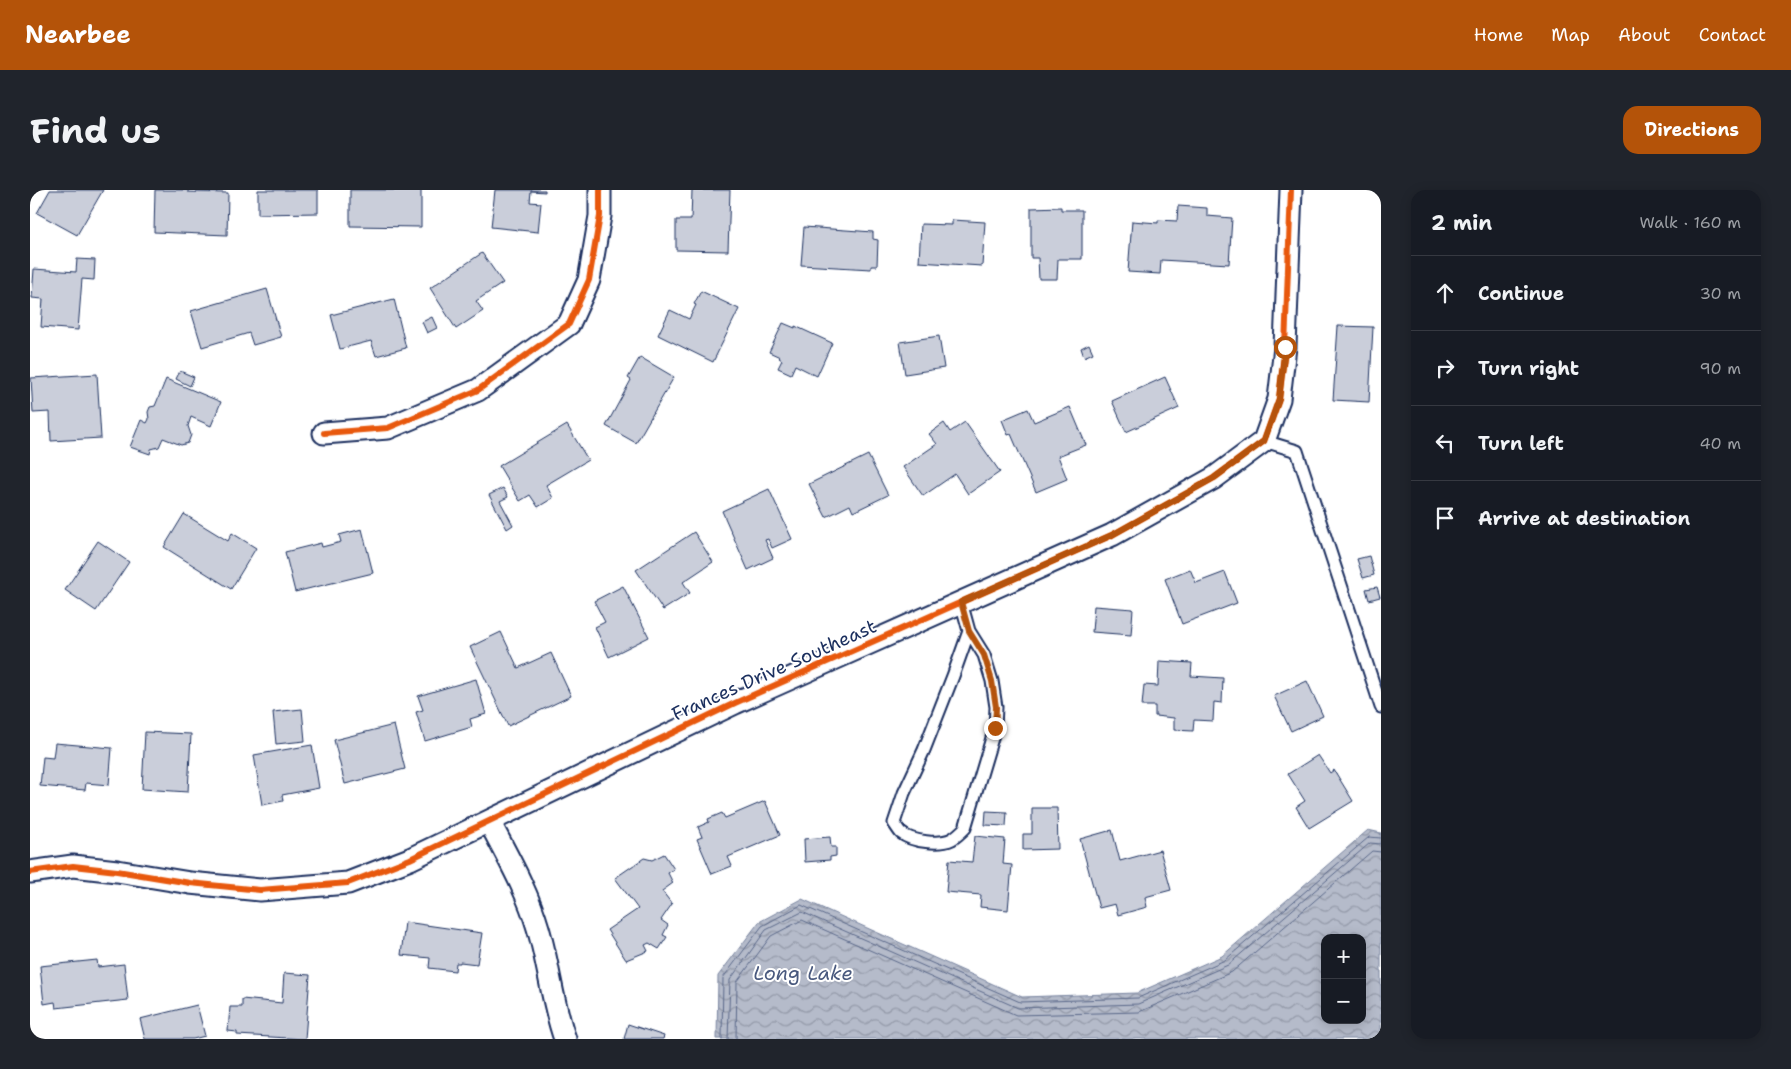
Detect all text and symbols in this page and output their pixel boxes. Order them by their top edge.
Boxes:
text: Nearbee [25,19,131,51]
text: Home [1474,23,1523,47]
text: Map [1551,23,1590,47]
text: About [1618,23,1671,47]
text: Contact [1699,23,1766,47]
button: Directions [1623,106,1761,154]
text: Find us [30,107,161,154]
text: 2 min [1431,209,1492,237]
text: Walk · 160 m [1640,212,1741,233]
icon: ahead [1431,279,1459,307]
text: Continue [1478,281,1564,306]
text: 30 m [1700,283,1741,304]
route start [1274,336,1297,359]
icon: right [1431,354,1459,382]
text: Turn right [1478,356,1579,381]
text: 90 m [1700,358,1741,379]
icon: left [1431,429,1459,457]
text: Turn left [1478,431,1564,456]
text: 40 m [1699,433,1741,454]
icon: arrive [1431,504,1459,532]
text: Arrive at destination [1478,506,1690,531]
street label: Frances Drive Southeast [668,614,880,726]
route end [984,717,1007,740]
map controls [1321,934,1366,1024]
button: + [1321,934,1366,979]
water label: Long Lake [753,960,853,986]
button: − [1321,979,1366,1024]

